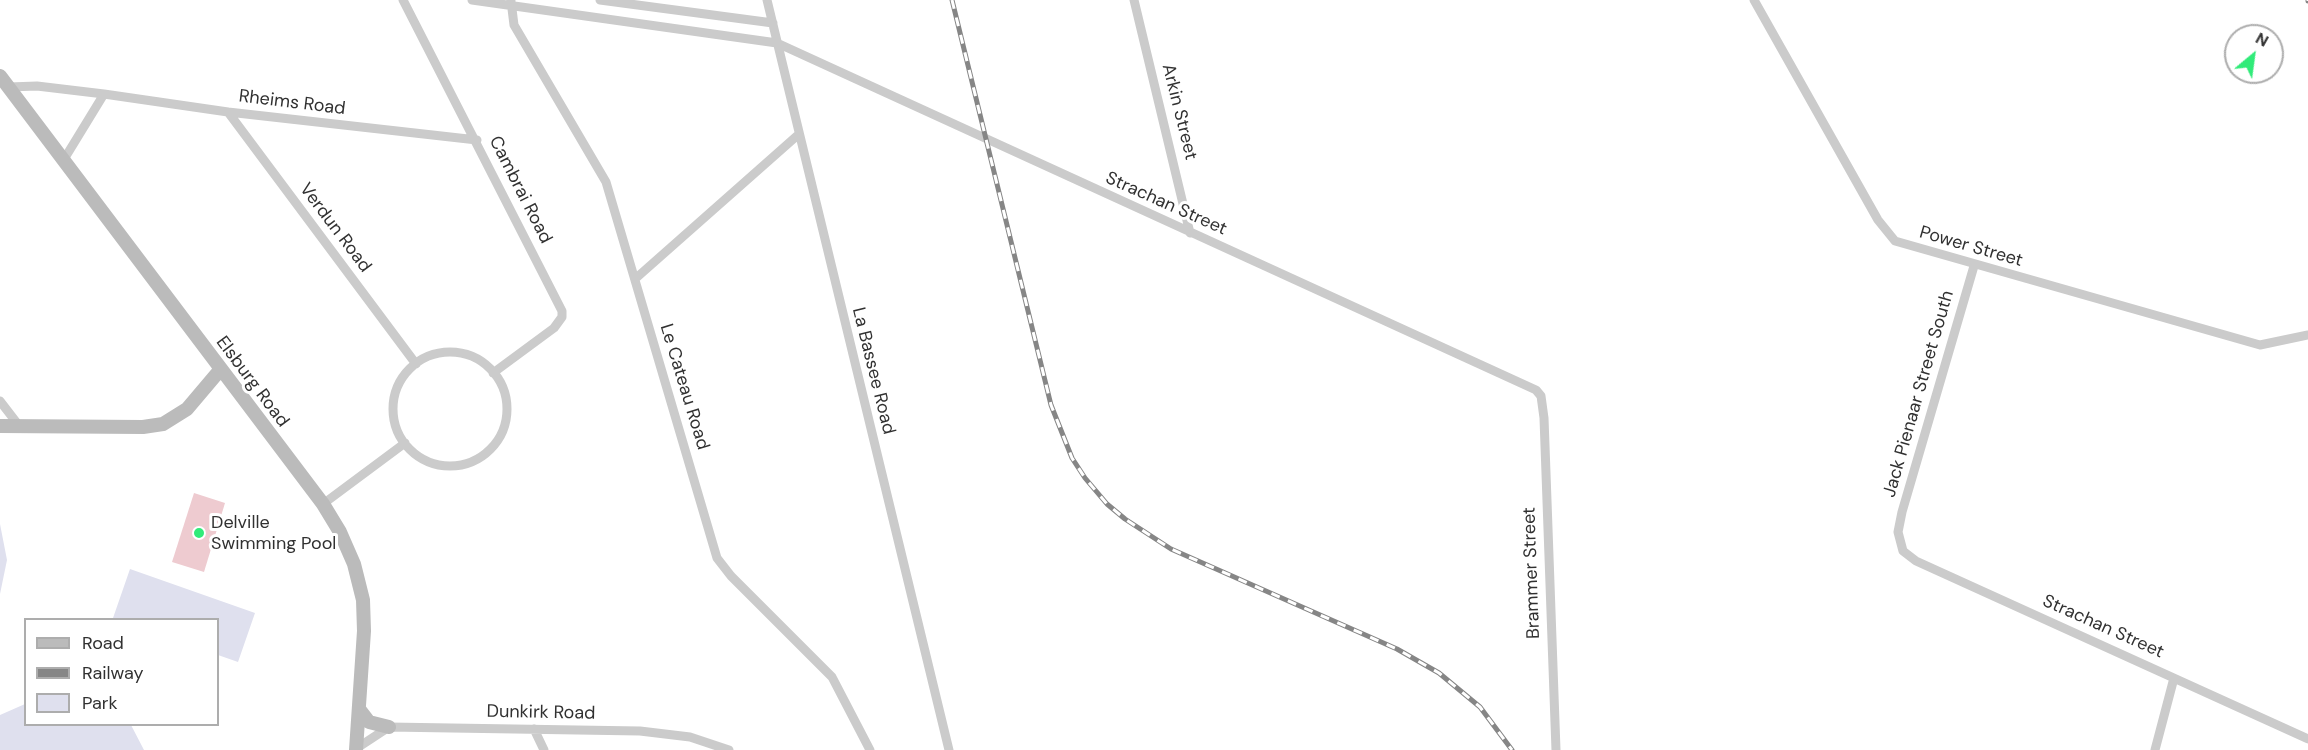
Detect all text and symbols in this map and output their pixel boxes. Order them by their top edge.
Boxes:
north arrow [2224,24,2284,84]
text: N [2252,28,2272,52]
street label: Arkin Street [1157,62,1201,162]
street label: Rheims Road [237,86,347,120]
street label: Cambrai Road [484,133,556,247]
street label: Strachan Street [1102,168,1230,240]
street label: Verdun Road [294,179,376,277]
street label: Power Street [1917,222,2025,272]
street label: Jack Pienaar Street South [1879,288,1959,500]
street label: La Bassee Road [847,305,899,437]
street label: Le Cateau Road [655,321,713,453]
street label: Elsburg Road [211,332,293,432]
street label: Brammer Street [1519,507,1545,639]
place label: Delville Swimming Pool [211,512,336,554]
marker: Delville Swimming Pool [192,526,206,540]
street label: Strachan Street [2039,591,2167,663]
legend [24,618,219,726]
text: Road [82,631,124,655]
text: Railway [82,661,144,685]
text: Park [82,691,118,715]
street label: Dunkirk Road [486,701,596,725]

